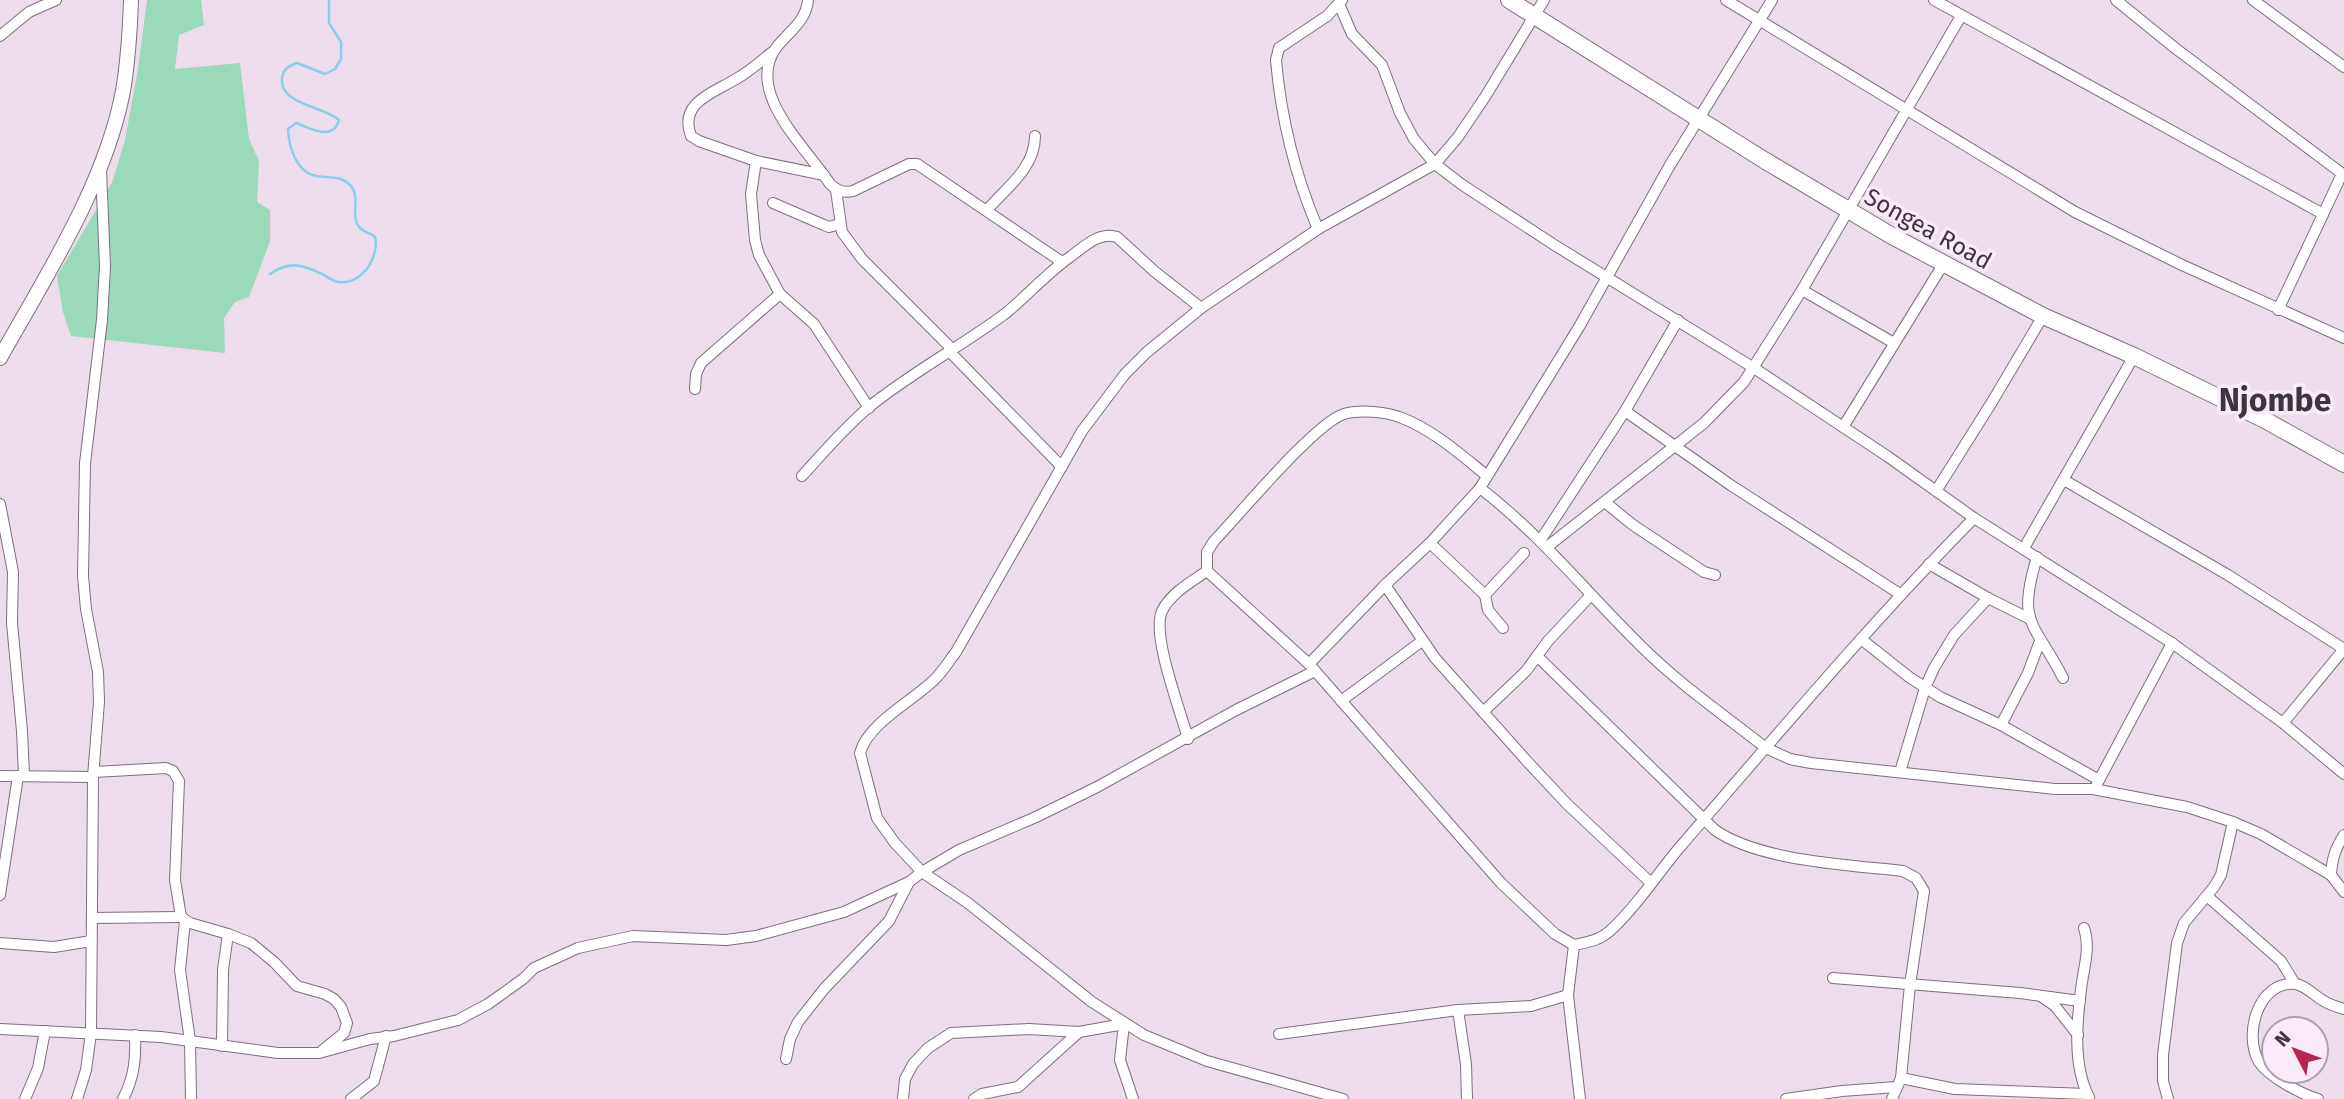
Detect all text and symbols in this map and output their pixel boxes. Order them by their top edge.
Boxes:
street label: Songea Road [1860,183,1996,275]
district label: Njombe [2219,381,2331,419]
north arrow [2260,1015,2330,1085]
text: N [2270,1027,2296,1051]

